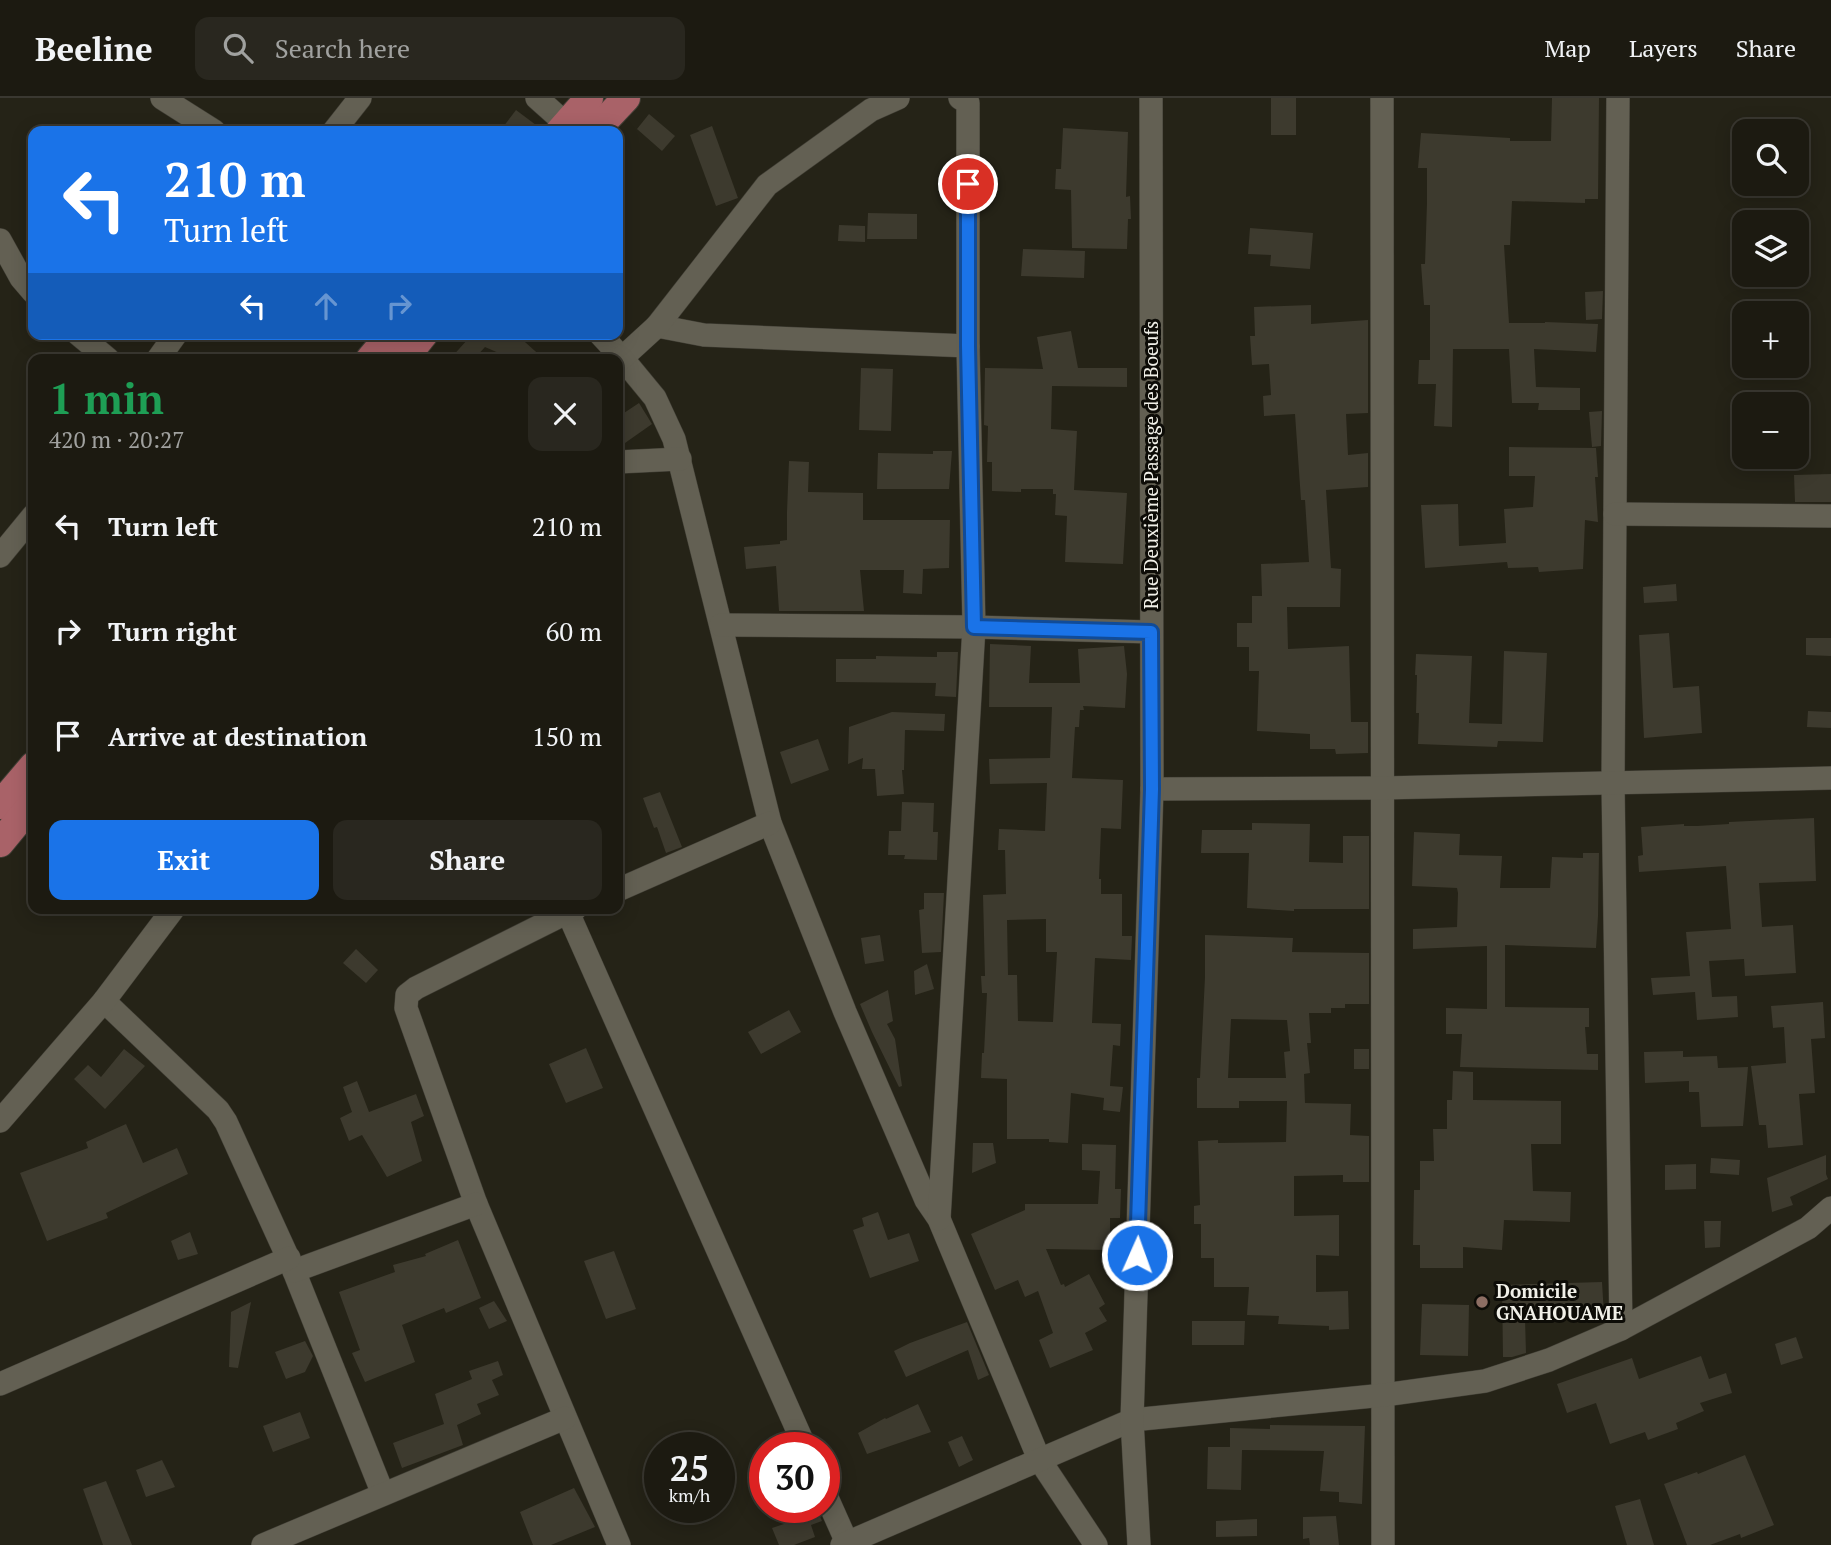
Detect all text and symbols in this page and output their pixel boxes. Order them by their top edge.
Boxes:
search box [195,17,685,80]
text: Beeline [35,27,153,70]
icon: search [219,29,257,67]
text: Search here [275,31,410,65]
text: Map [1544,32,1591,64]
text: Layers [1629,32,1698,64]
text: Share [1736,32,1796,64]
map controls [1732,119,1809,469]
button: search [1732,119,1809,196]
text: 210 m [164,146,306,211]
icon: left [49,154,140,245]
pin [938,154,998,214]
icon: arrive [949,165,987,203]
text: Turn left [164,209,288,251]
button: layers [1732,210,1809,287]
icon: left [234,287,272,325]
icon: ahead [307,287,345,325]
icon: right [380,287,418,325]
button: + [1732,301,1809,378]
street label: Rue Deuxième Passage des Boeufs [1138,321,1163,609]
text: 1 min [49,370,164,426]
button: close [528,377,602,451]
button: − [1732,392,1809,469]
text: 420 m · 20:27 [49,424,184,455]
icon: left [49,507,87,545]
text: Turn left [108,509,218,543]
text: 210 m [532,509,602,543]
icon: right [49,612,87,650]
text: Turn right [108,614,237,648]
text: 60 m [546,614,602,648]
icon: arrive [49,717,87,755]
text: Arrive at destination [108,719,367,753]
text: 150 m [532,719,602,753]
button: Exit [49,820,319,900]
button: Share [333,820,602,900]
position arrow [1100,1218,1174,1292]
place label: Domicile GNAHOUAME [1496,1278,1623,1325]
marker: Domicile GNAHOUAME [1474,1294,1490,1310]
speed limit sign: 30 [749,1432,840,1523]
text: 25 [670,1445,709,1491]
text: km/h [669,1483,710,1507]

